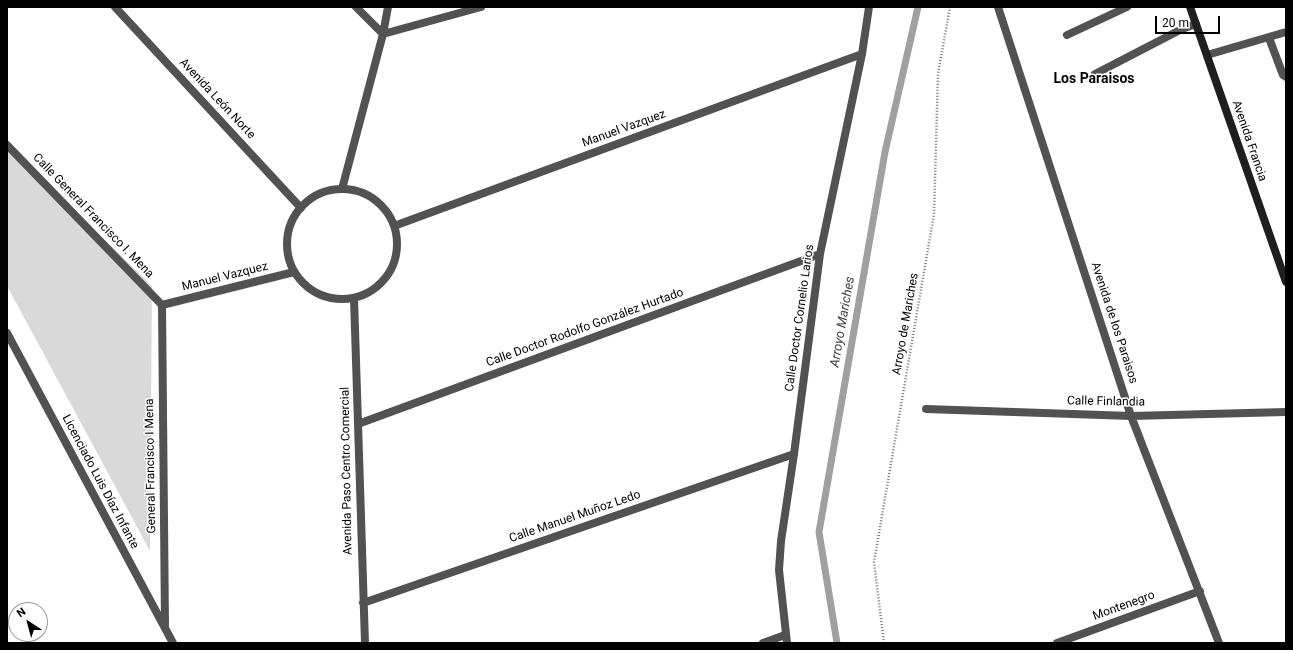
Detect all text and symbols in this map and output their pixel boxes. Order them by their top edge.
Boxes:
scale bar [1157,8,1222,34]
text: 20 m [1162,16,1189,30]
street label: Avenida León Norte [176,56,258,142]
district label: Los Paraisos [1054,71,1134,87]
street label: Avenida Francia [1228,99,1270,183]
street label: Manuel Vazquez [580,107,668,151]
street label: Calle General Francisco I. Mena [30,151,156,281]
street label: Calle Doctor Cornelio Larios [783,243,817,393]
street label: Manuel Vazquez [181,259,269,295]
street label: Avenida de los Paraisos [1088,260,1140,386]
street label: Arroyo de Mariches [890,272,922,376]
water label: Arroyo Mariches [827,275,859,369]
street label: Calle Doctor Rodolfo González Hurtado [484,286,686,370]
street label: Avenida Paso Centro Comercial [338,387,356,555]
street label: Calle Finlandia [1067,394,1145,410]
street label: General Francisco I Mena [143,398,159,534]
street label: Licenciado Luis Díaz Infante [59,413,141,551]
street label: Calle Manuel Muñoz Ledo [507,488,643,546]
street label: Montenegro [1091,588,1157,624]
north arrow [8,602,48,642]
text: N [14,605,28,620]

